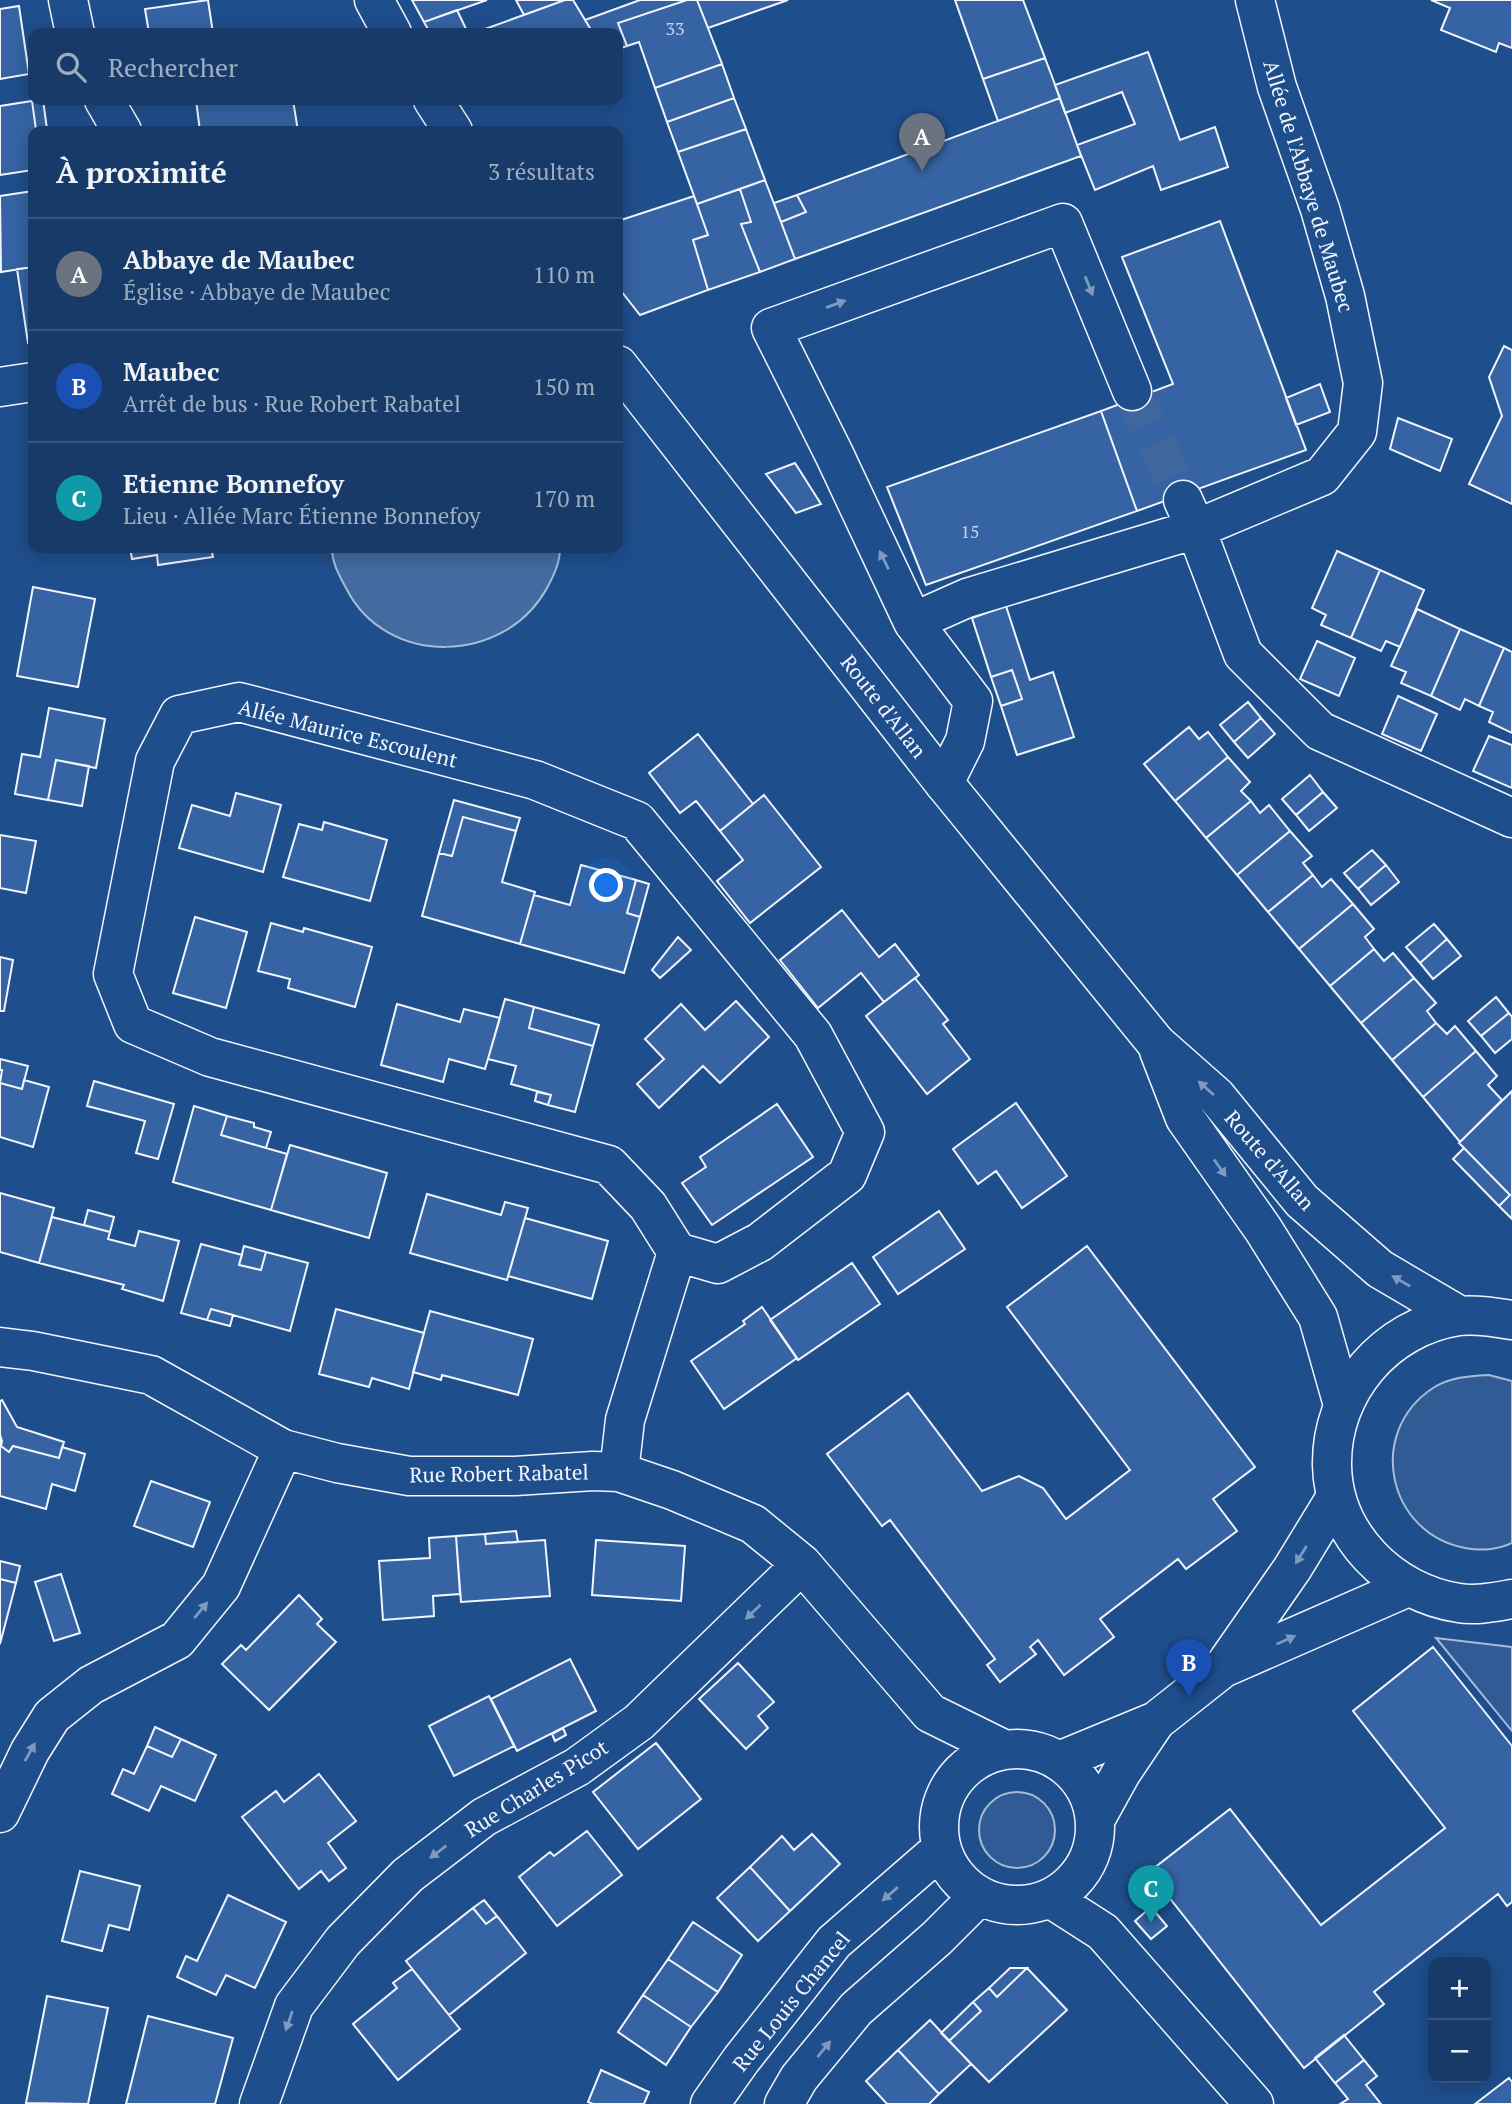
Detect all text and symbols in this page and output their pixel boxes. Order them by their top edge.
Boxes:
house number: 33 [665,16,685,40]
search box [28,28,623,105]
icon: search [52,48,90,86]
text: Rechercher [108,50,238,84]
street label: Allée de l'Abbaye de Maubec [1257,56,1361,316]
pin: A [899,113,945,171]
text: À proximité [56,152,227,192]
text: 3 résultats [488,156,595,187]
text: Abbaye de Maubec [123,242,355,276]
text: A [71,259,87,290]
text: 110 m [533,259,595,290]
text: Église · Abbaye de Maubec [123,276,390,307]
one-way arrow [1083,276,1094,297]
one-way arrow [825,299,846,310]
text: Maubec [123,354,220,388]
text: B [72,371,86,402]
text: 150 m [533,371,595,402]
text: Arrêt de bus · Rue Robert Rabatel [123,388,461,419]
text: Etienne Bonnefoy [123,466,344,500]
text: C [72,483,87,514]
text: 170 m [533,483,595,514]
text: Lieu · Allée Marc Étienne Bonnefoy [123,500,481,531]
house number: 15 [960,519,980,543]
one-way arrow [878,550,889,570]
street label: Route d'Allan [835,649,933,764]
street label: Allée Maurice Escoulent [235,692,461,774]
your location [589,868,623,902]
one-way arrow [1198,1081,1215,1096]
street label: Route d'Allan [1219,1104,1322,1216]
one-way arrow [1213,1159,1227,1177]
one-way arrow [1392,1275,1411,1288]
street label: Rue Robert Rabatel [409,1457,589,1489]
one-way arrow [1294,1545,1307,1565]
one-way arrow [194,1601,209,1619]
one-way arrow [745,1603,762,1619]
one-way arrow [1275,1634,1296,1645]
pin: B [1166,1639,1212,1697]
street label: Rue Charles Picot [459,1733,613,1843]
one-way arrow [24,1742,36,1761]
one-way arrow [428,1845,447,1859]
pin: C [1128,1865,1174,1923]
one-way arrow [881,1886,898,1901]
street label: Rue Louis Chancel [726,1925,856,2077]
map controls [1428,1957,1491,2083]
button: + [1428,1957,1491,2020]
one-way arrow [283,2010,294,2031]
button: − [1428,2020,1491,2083]
one-way arrow [816,2040,831,2058]

